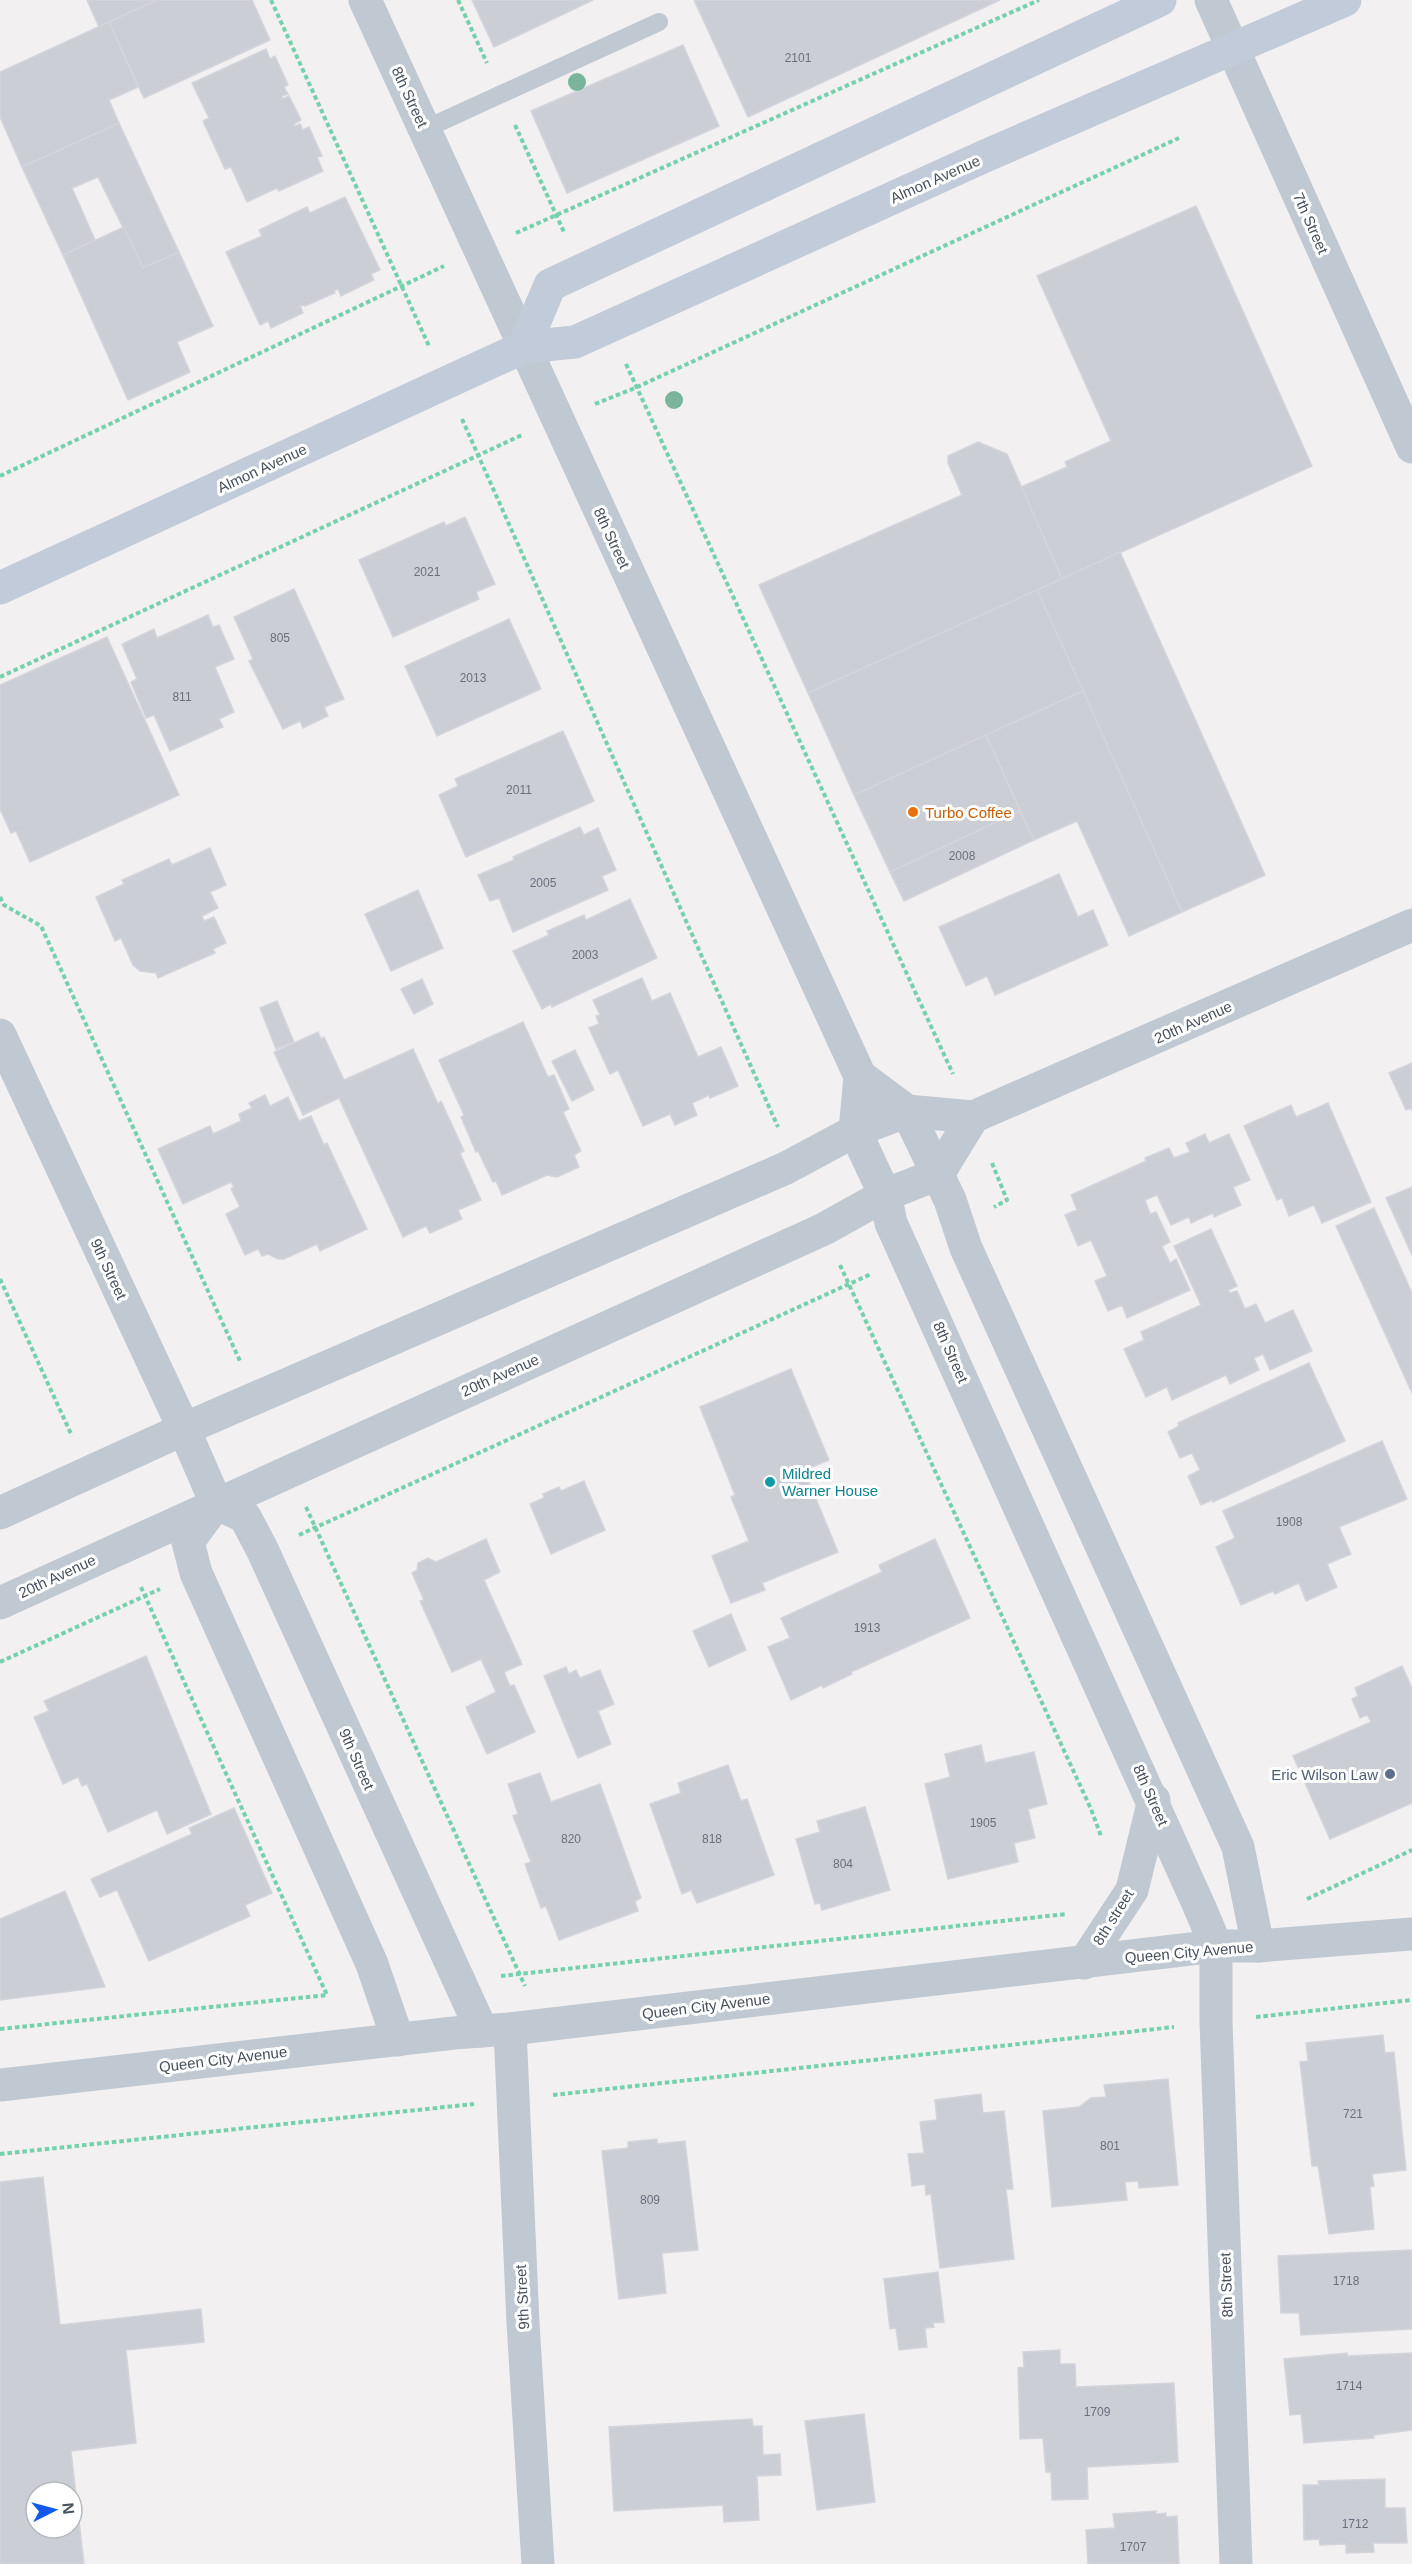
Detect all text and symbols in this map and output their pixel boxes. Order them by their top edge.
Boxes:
house number: 2101 [785,51,812,65]
street label: 8th Street [389,64,432,131]
street label: Almon Avenue [887,152,983,206]
street label: 7th Street [1290,190,1332,257]
street label: Almon Avenue [215,440,309,496]
street label: 8th Street [591,505,634,572]
house number: 2021 [414,565,441,579]
house number: 805 [270,631,290,645]
house number: 2013 [460,671,487,685]
house number: 811 [172,690,192,704]
house number: 2011 [506,783,532,797]
place label: Turbo Coffee [925,804,1012,821]
marker: Turbo Coffee [906,805,920,819]
house number: 2008 [949,849,976,863]
house number: 2005 [530,876,557,890]
house number: 2003 [572,948,599,962]
street label: 20th Avenue [1152,997,1234,1047]
street label: 9th Street [88,1236,131,1303]
street label: 8th Street [930,1319,972,1386]
street label: 20th Avenue [459,1350,541,1400]
place label: Mildred Warner House [782,1465,878,1499]
marker: Mildred Warner House [763,1475,777,1489]
house number: 1908 [1276,1515,1303,1529]
street label: 20th Avenue [16,1551,98,1601]
house number: 1913 [854,1621,881,1635]
street label: 9th Street [336,1726,378,1793]
street label: 8th Street [1130,1762,1172,1829]
place label: Eric Wilson Law [1271,1766,1378,1783]
marker: Eric Wilson Law [1383,1767,1397,1781]
house number: 1905 [970,1816,997,1830]
house number: 820 [561,1832,581,1846]
house number: 818 [702,1832,722,1846]
house number: 804 [833,1857,853,1871]
street label: 8th street [1089,1885,1137,1948]
street label: Queen City Avenue [1124,1938,1254,1966]
street label: Queen City Avenue [641,1990,771,2022]
street label: Queen City Avenue [158,2043,288,2075]
house number: 721 [1343,2107,1363,2121]
house number: 801 [1100,2139,1120,2153]
house number: 809 [640,2193,660,2207]
street label: 8th Street [1216,2251,1236,2318]
street label: 9th Street [512,2263,532,2330]
house number: 1718 [1333,2274,1360,2288]
house number: 1714 [1336,2379,1363,2393]
house number: 1709 [1084,2405,1111,2419]
north arrow [24,2480,84,2540]
text: N [59,2502,77,2515]
house number: 1712 [1342,2517,1369,2531]
house number: 1707 [1120,2540,1147,2554]

